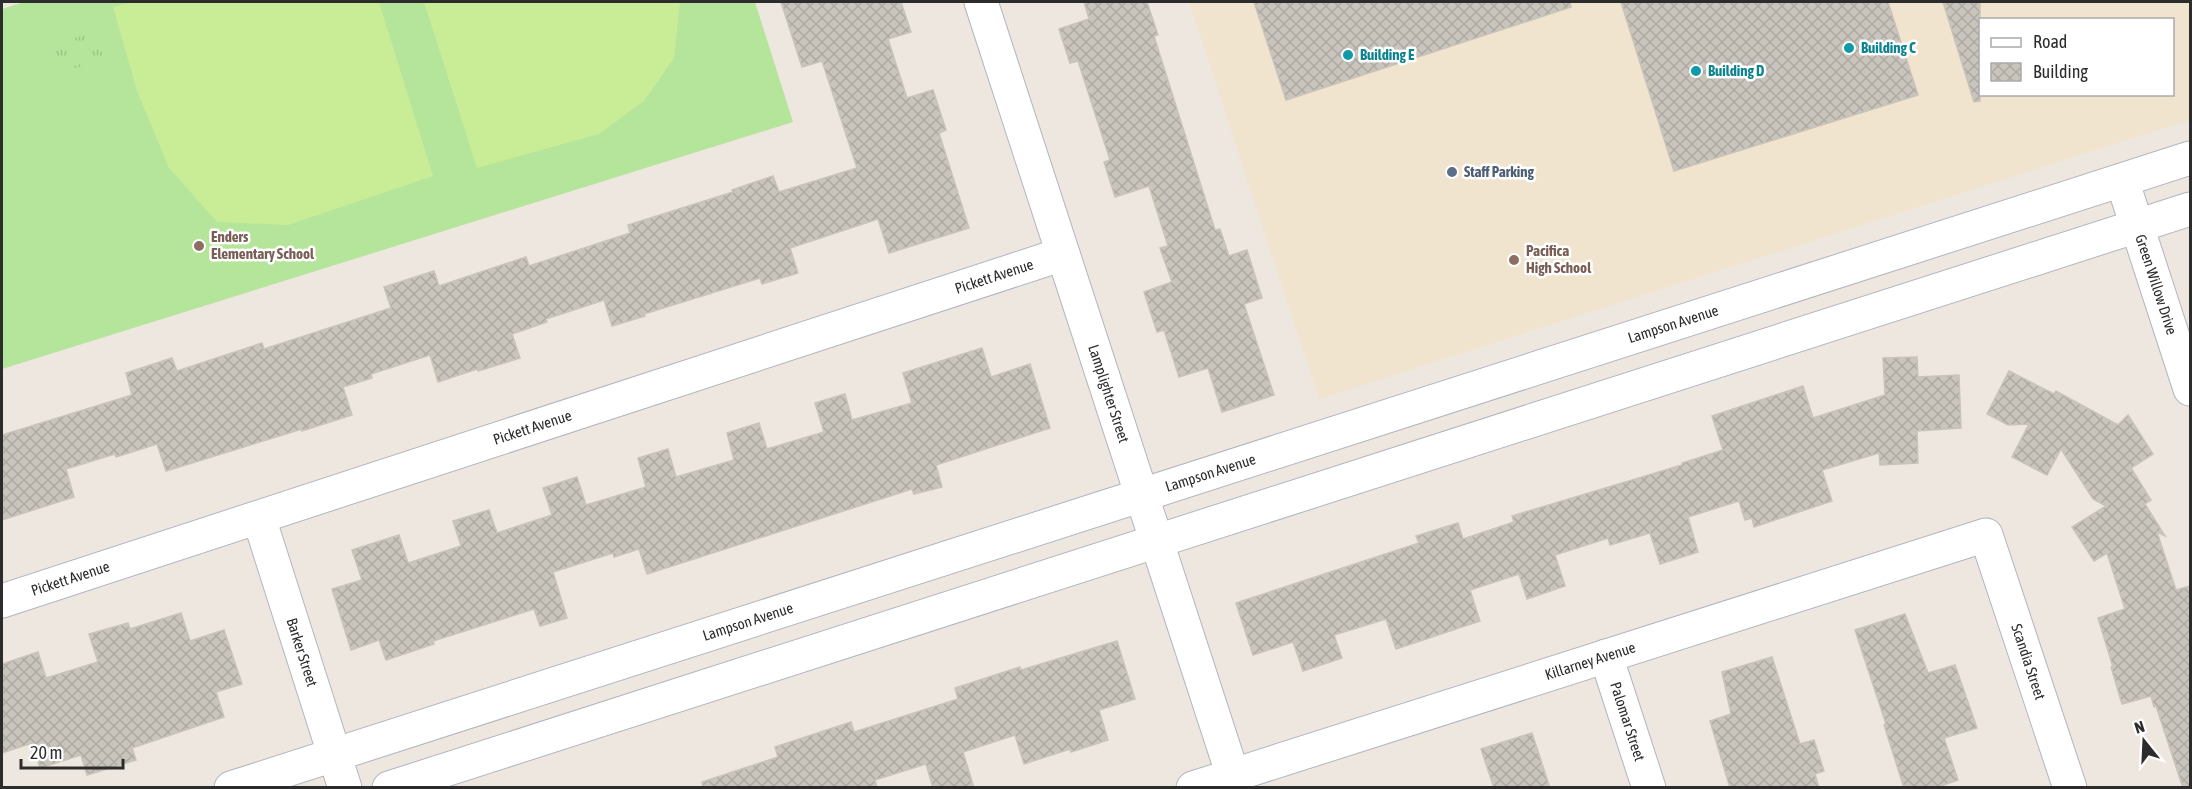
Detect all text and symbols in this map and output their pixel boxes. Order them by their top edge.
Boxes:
legend [1979,18,2174,96]
text: Road [2033,31,2067,52]
place label: Building C [1861,39,1916,56]
marker: Building C [1842,41,1856,55]
place label: Building E [1360,46,1415,63]
marker: Building E [1341,48,1355,62]
text: Building [2033,61,2088,82]
place label: Building D [1708,62,1764,79]
marker: Building D [1689,64,1703,78]
place label: Staff Parking [1464,163,1534,180]
marker: Staff Parking [1445,165,1459,179]
place label: Enders Elementary School [211,228,315,262]
street label: Green Willow Drive [2132,232,2181,337]
marker: Enders Elementary School [192,239,206,253]
place label: Pacifica High School [1526,242,1592,276]
marker: Pacifica High School [1507,253,1521,267]
street label: Pickett Avenue [953,255,1036,297]
street label: Lampson Avenue [1626,301,1721,346]
street label: Lamplighter Street [1085,342,1133,445]
street label: Pickett Avenue [491,406,574,448]
street label: Lampson Avenue [1163,450,1258,495]
street label: Pickett Avenue [29,557,112,599]
street label: Lampson Avenue [700,599,795,644]
street label: Barker Street [283,616,321,689]
street label: Scandia Street [2008,622,2049,702]
street label: Killarney Avenue [1543,638,1638,683]
street label: Palomar Street [1607,680,1649,763]
north arrow [2114,711,2174,771]
text: N [2132,717,2147,737]
scale bar [21,732,123,770]
text: 20 m [30,742,62,763]

